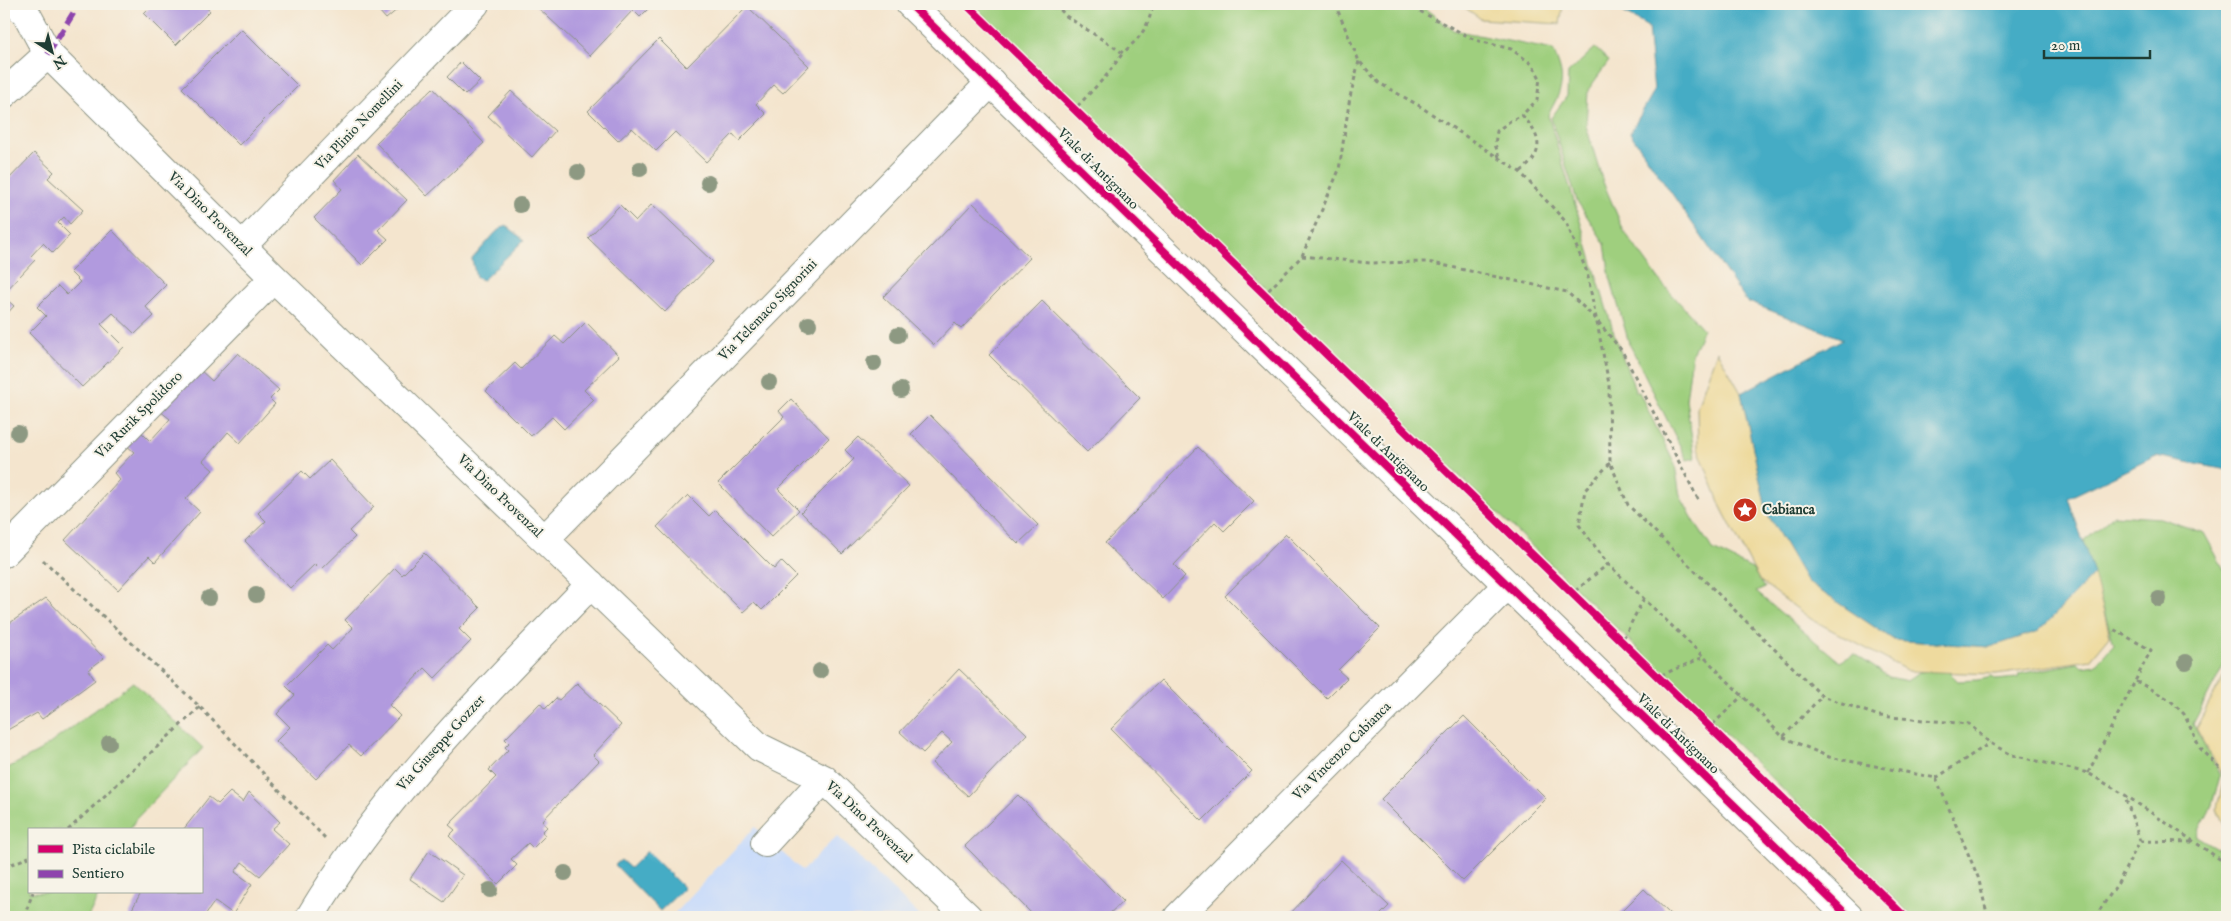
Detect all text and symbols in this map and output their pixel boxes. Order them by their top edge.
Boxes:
north arrow [28,28,78,78]
scale bar [2044,28,2150,60]
text: 20 m [2051,36,2081,55]
text: N [49,50,70,73]
street label: Via Plinio Nomellini [311,76,407,175]
street label: Viale di Antignano [1053,124,1143,214]
street label: Via Dino Provenzal [163,167,256,260]
street label: Via Telemaco Signorini [714,255,821,365]
street label: Via Rurik Spolidoro [91,367,187,463]
street label: Viale di Antignano [1342,407,1433,496]
street label: Via Dino Provenzal [453,450,547,542]
place icon: Cabianca [1732,497,1758,523]
place label: Cabianca [1762,501,1816,519]
street label: Viale di Antignano [1632,689,1723,778]
street label: Via Giuseppe Gozzer [392,691,489,796]
street label: Via Vincenzo Cabianca [1288,697,1396,805]
street label: Via Dino Provenzal [821,777,916,867]
legend [28,828,202,894]
text: Pista ciclabile [72,840,155,859]
text: Sentiero [72,864,124,883]

